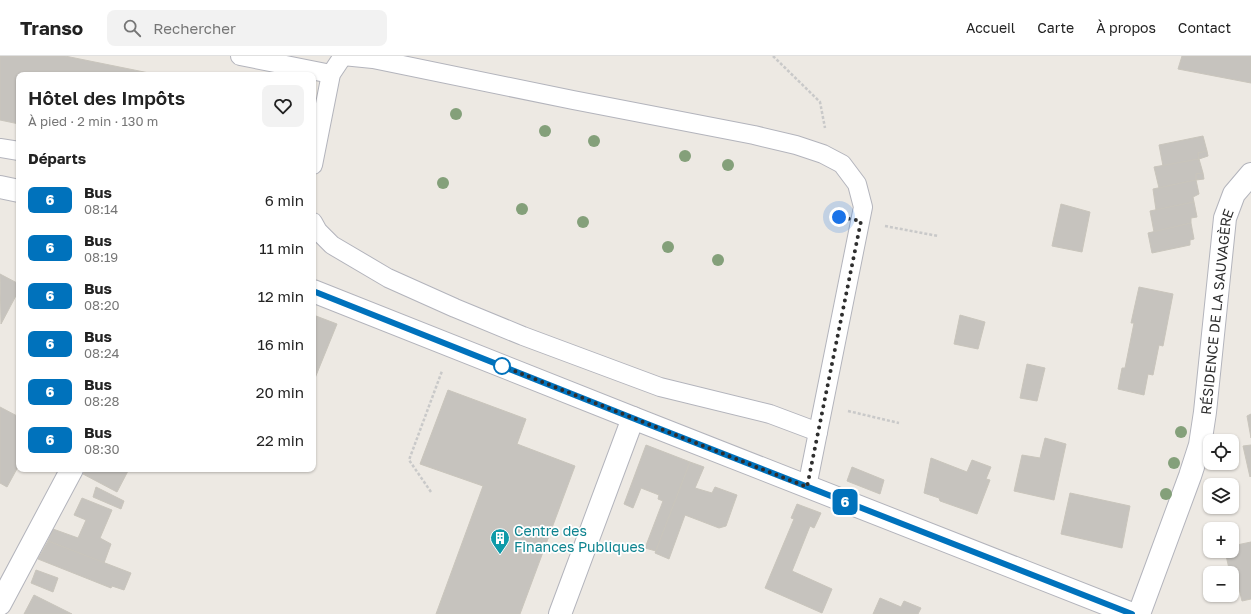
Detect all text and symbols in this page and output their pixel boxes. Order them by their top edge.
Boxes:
search box [107,10,387,46]
text: Transo [20,16,83,39]
icon: search [121,17,143,39]
text: Rechercher [153,19,236,37]
text: Accueil [966,19,1015,36]
text: Carte [1037,19,1074,36]
text: À propos [1096,19,1156,36]
text: Contact [1178,19,1231,36]
button: heart [262,85,304,127]
text: Hôtel des Impôts [28,86,185,109]
text: À pied · 2 min · 130 m [28,113,158,129]
text: Départs [28,149,86,167]
text: Bus [84,183,112,201]
text: 6 [46,191,54,208]
text: 6 min [265,191,304,209]
text: 08:14 [84,201,118,217]
street label: RÉSIDENCE DE LA SAUVAGÈRE [1196,206,1236,415]
your location [829,207,849,227]
text: Bus [84,231,112,249]
text: 6 [46,239,54,256]
text: 11 min [259,239,304,257]
text: 08:19 [84,249,118,265]
text: Bus [84,279,112,297]
text: 6 [46,287,54,304]
text: 12 min [258,287,304,305]
text: 08:20 [84,297,120,313]
text: Bus [84,327,112,345]
text: 6 [46,335,54,352]
text: 16 min [257,335,304,353]
text: 08:24 [84,345,119,361]
unlabelled marker [493,357,511,375]
text: Bus [84,375,112,393]
text: 6 [46,383,54,400]
text: 20 min [256,383,304,401]
text: 08:28 [84,393,119,409]
text: Bus [84,423,112,441]
text: 6 [46,431,54,448]
text: 22 min [256,431,304,449]
map controls [1203,434,1239,602]
button: locate [1203,434,1239,470]
text: 08:30 [84,441,120,457]
button: layers [1203,478,1239,514]
line badge: 6 [832,489,858,515]
text: 6 [841,493,849,510]
place label: Centre des Finances Publiques [514,522,645,555]
button: + [1203,522,1239,558]
building icon: Centre des Finances Publiques [489,527,511,555]
button: − [1203,566,1239,602]

